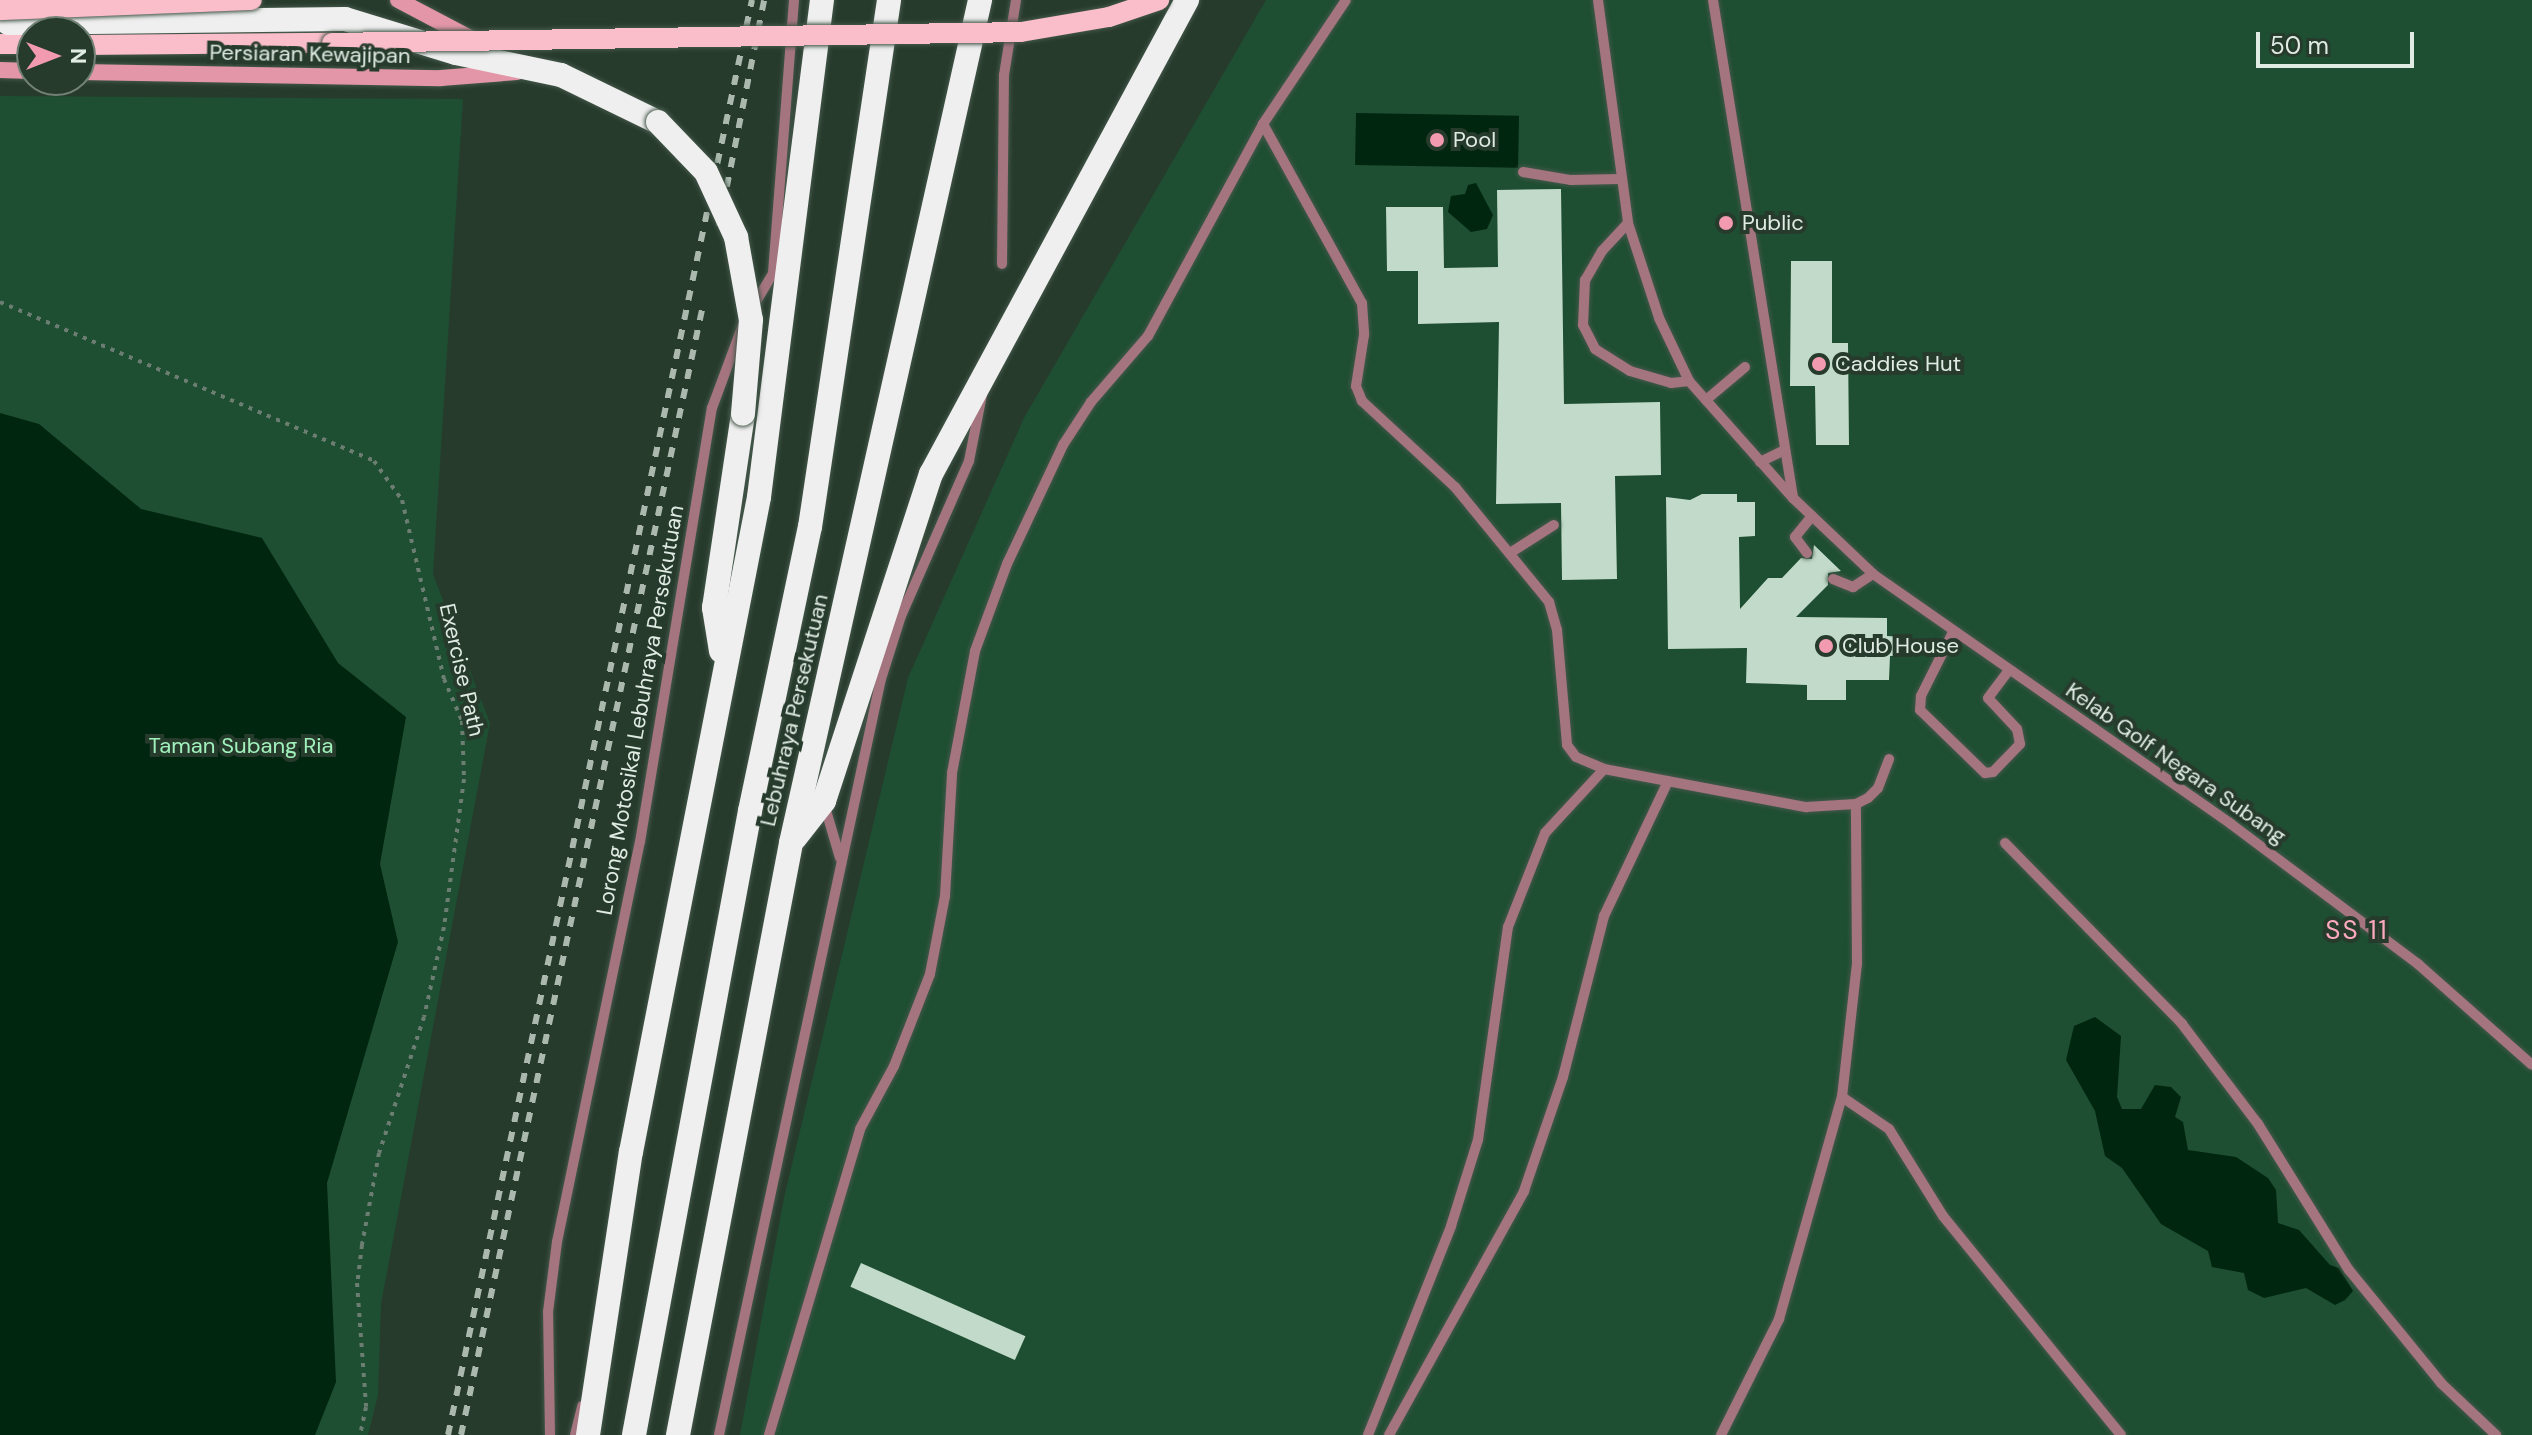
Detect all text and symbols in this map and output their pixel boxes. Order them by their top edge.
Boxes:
north arrow [16,16,96,96]
scale bar [2260,16,2418,66]
text: 50 m [2270,30,2329,61]
street label: Persiaran Kewajipan [209,39,411,69]
text: N [64,48,93,64]
place label: Pool [1453,127,1496,153]
marker: Pool [1428,131,1446,149]
place label: Public [1742,210,1804,236]
marker: Public [1717,214,1735,232]
place label: Caddies Hut [1835,351,1961,377]
marker: Caddies Hut [1810,355,1828,373]
street label: Lorong Motosikal Lebuhraya Persekutuan [591,503,689,917]
street label: Lebuhraya Persekutuan [754,591,834,829]
street label: Exercise Path [434,601,490,739]
place label: Club House [1842,633,1959,659]
marker: Club House [1817,637,1835,655]
street label: Kelab Golf Negara Subang [2061,677,2291,849]
park label: Taman Subang Ria [149,733,333,759]
district label: SS 11 [2325,915,2389,947]

